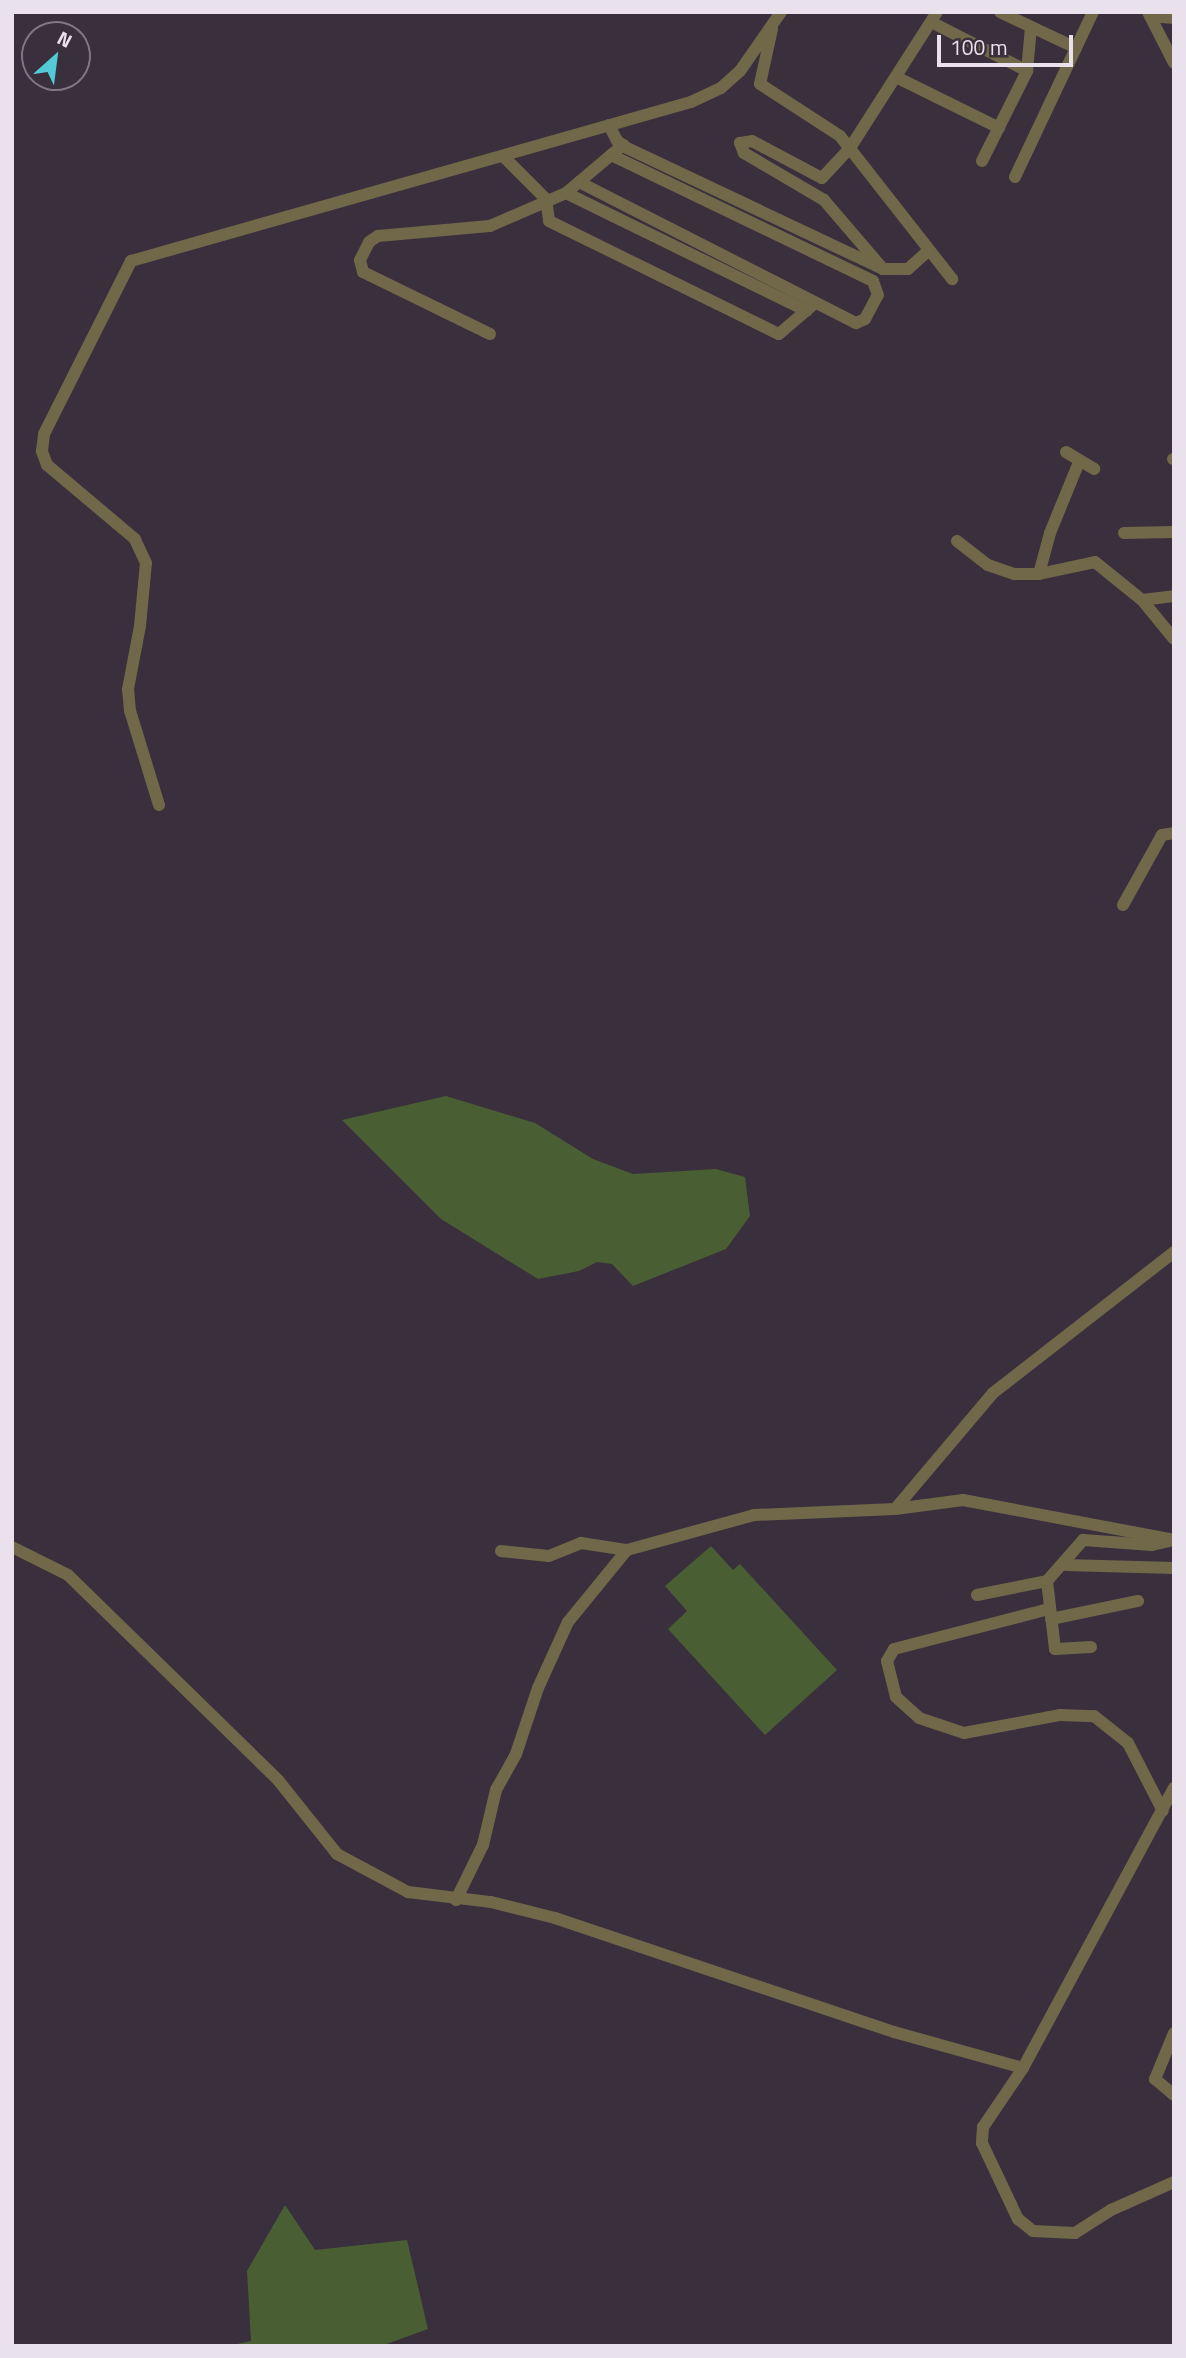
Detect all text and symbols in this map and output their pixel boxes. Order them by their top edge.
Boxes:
north arrow [21,21,91,91]
scale bar [941,21,1078,65]
text: N [53,23,78,55]
text: 100 m [950,31,1007,63]

